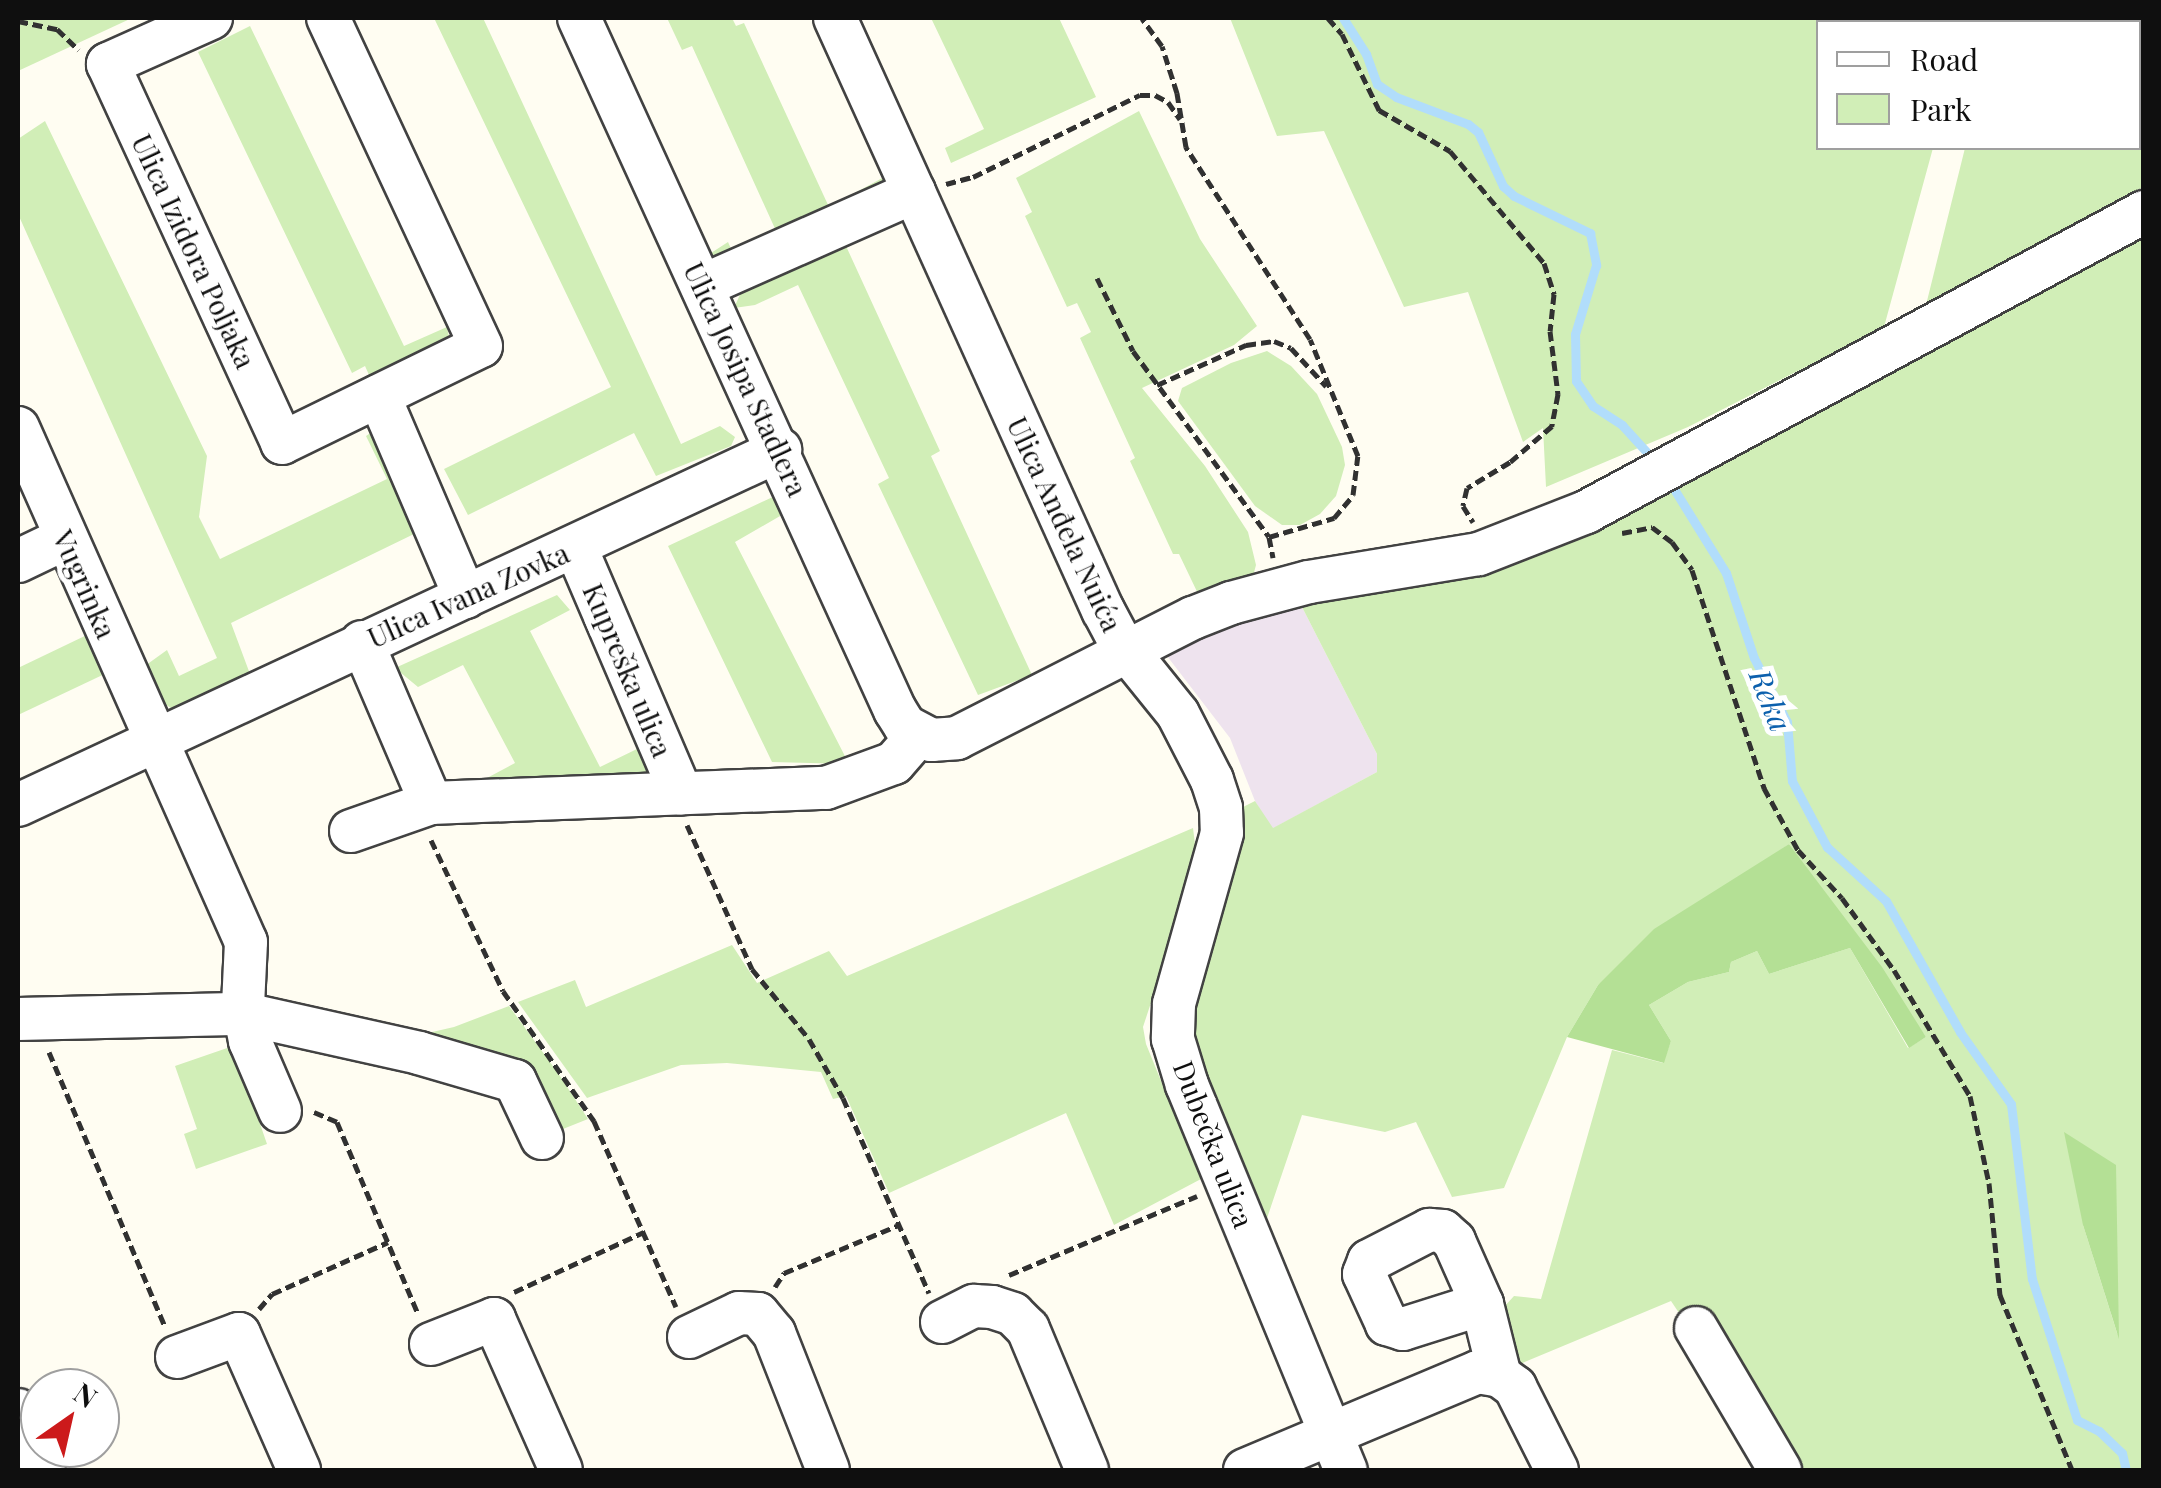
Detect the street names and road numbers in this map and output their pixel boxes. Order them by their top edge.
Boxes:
street label: Ulica Izidora Poljaka [125,128,263,374]
street label: Ulica Josipa Stadlera [677,256,815,502]
street label: Ulica Anđela Nuića [1000,411,1130,637]
street label: Vugrinka [46,525,124,643]
street label: Ulica Ivana Zovka [362,535,574,655]
street label: Kupreška ulica [576,578,680,762]
street label: Dubečka ulica [1167,1056,1261,1232]

